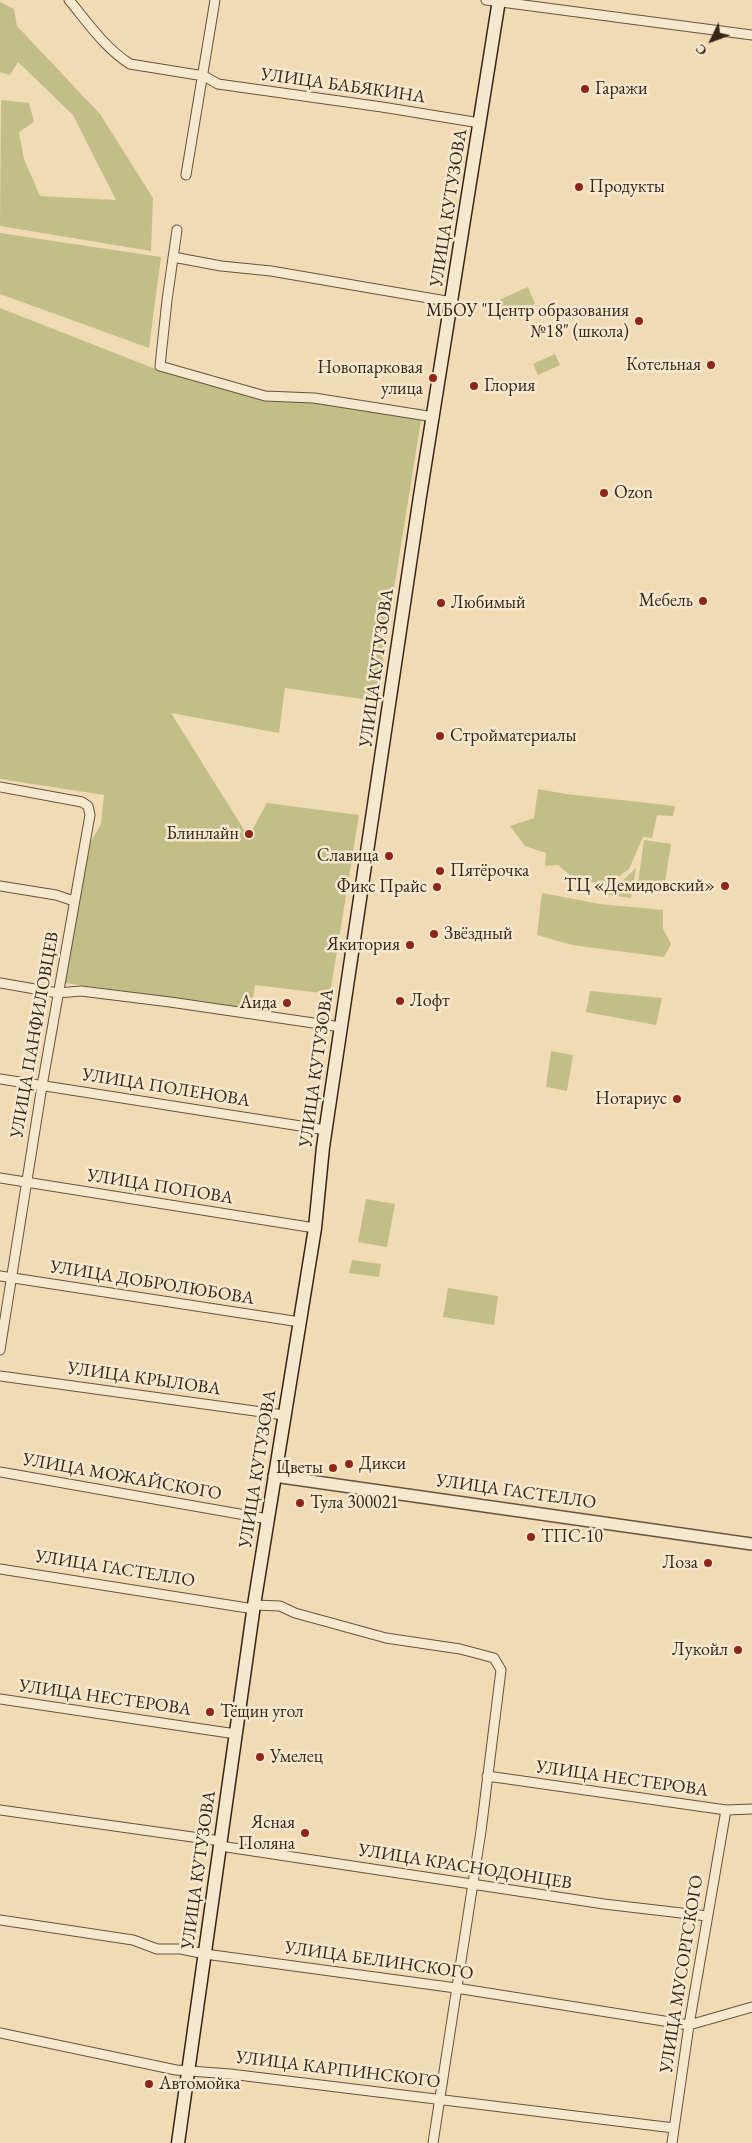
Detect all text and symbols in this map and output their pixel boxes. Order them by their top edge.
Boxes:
north arrow [687,15,737,65]
text: С [691,40,711,60]
street label: УЛИЦА БАБЯКИНА [259,64,427,108]
place label: Гаражи [595,78,648,100]
marker: Гаражи [579,83,591,95]
street label: УЛИЦА КУТУЗОВА [426,127,472,289]
place label: Продукты [589,176,665,198]
marker: Продукты [573,181,585,193]
place label: МБОУ "Центр образования №18" (школа) [426,300,629,342]
marker: МБОУ "Центр образования №18" (школа) [633,315,645,327]
place label: Котельная [626,354,701,376]
place label: Новопарковая улица [317,357,423,399]
marker: Котельная [705,359,717,371]
marker: Новопарковая улица [427,372,439,384]
place label: Глория [484,375,535,397]
marker: Глория [468,380,480,392]
place label: Ozon [614,482,653,504]
marker: Ozon [598,487,610,499]
street label: УЛИЦА КУТУЗОВА [355,587,399,749]
place label: Мебель [639,590,693,612]
place label: Любимый [451,592,525,614]
marker: Мебель [697,595,709,607]
marker: Любимый [435,597,447,609]
place label: Стройматериалы [450,725,576,747]
marker: Стройматериалы [434,730,446,742]
place label: Блинлайн [166,823,239,845]
marker: Блинлайн [243,828,255,840]
place label: Славица [317,845,379,867]
marker: Славица [383,850,395,862]
place label: Пятёрочка [450,860,529,882]
marker: Пятёрочка [434,865,446,877]
place label: ТЦ «Демидовский» [564,875,715,897]
place label: Фикс Прайс [337,876,427,898]
marker: ТЦ «Демидовский» [719,880,731,892]
marker: Фикс Прайс [431,881,443,893]
place label: Звёздный [444,923,513,945]
marker: Звёздный [428,928,440,940]
street label: УЛИЦА ПАНФИЛОВЦЕВ [6,930,64,1140]
place label: Якитория [327,934,400,956]
marker: Якитория [404,939,416,951]
street label: УЛИЦА КУТУЗОВА [295,987,339,1149]
place label: Лофт [410,990,450,1012]
place label: Аида [240,992,277,1014]
marker: Лофт [394,995,406,1007]
marker: Аида [281,997,293,1009]
street label: УЛИЦА ПОЛЕНОВА [80,1064,252,1112]
place label: Нотариус [595,1088,667,1110]
marker: Нотариус [671,1093,683,1105]
street label: УЛИЦА ПОПОВА [85,1165,235,1209]
street label: УЛИЦА ДОБРОЛЮБОВА [48,1256,256,1310]
street label: УЛИЦА КРЫЛОВА [66,1358,222,1400]
street label: УЛИЦА КУТУЗОВА [235,1388,281,1550]
street label: УЛИЦА МОЖАЙСКОГО [21,1449,223,1505]
place label: Дикси [359,1453,406,1475]
place label: Цветы [276,1457,323,1479]
marker: Дикси [343,1458,355,1470]
marker: Цветы [327,1462,339,1474]
street label: УЛИЦА ГАСТЕЛЛО [435,1470,597,1514]
place label: Тула 300021 [310,1492,399,1514]
marker: Тула 300021 [294,1497,306,1509]
place label: ТПС-10 [541,1526,603,1548]
marker: ТПС-10 [525,1531,537,1543]
street label: УЛИЦА ГАСТЕЛЛО [34,1546,196,1592]
place label: Лоза [663,1552,698,1574]
marker: Лоза [702,1557,714,1569]
place label: Лукойл [672,1639,728,1661]
marker: Лукойл [732,1644,744,1656]
street label: УЛИЦА НЕСТЕРОВА [17,1675,193,1721]
place label: Тёщин угол [220,1701,304,1723]
marker: Тёщин угол [204,1706,216,1718]
place label: Умелец [270,1746,323,1768]
marker: Умелец [254,1751,266,1763]
street label: УЛИЦА НЕСТЕРОВА [534,1756,710,1802]
street label: УЛИЦА КУТУЗОВА [177,1789,221,1951]
place label: Ясная Поляна [238,1812,295,1855]
marker: Ясная Поляна [299,1827,311,1839]
street label: УЛИЦА КРАСНОДОНЦЕВ [357,1839,573,1895]
street label: УЛИЦА МУСОРГСКОГО [656,1873,708,2075]
street label: УЛИЦА БЕЛИНСКОГО [283,1937,475,1985]
street label: УЛИЦА КАРПИНСКОГО [234,2047,442,2093]
place label: Автомойка [159,2073,240,2095]
marker: Автомойка [143,2078,155,2090]

